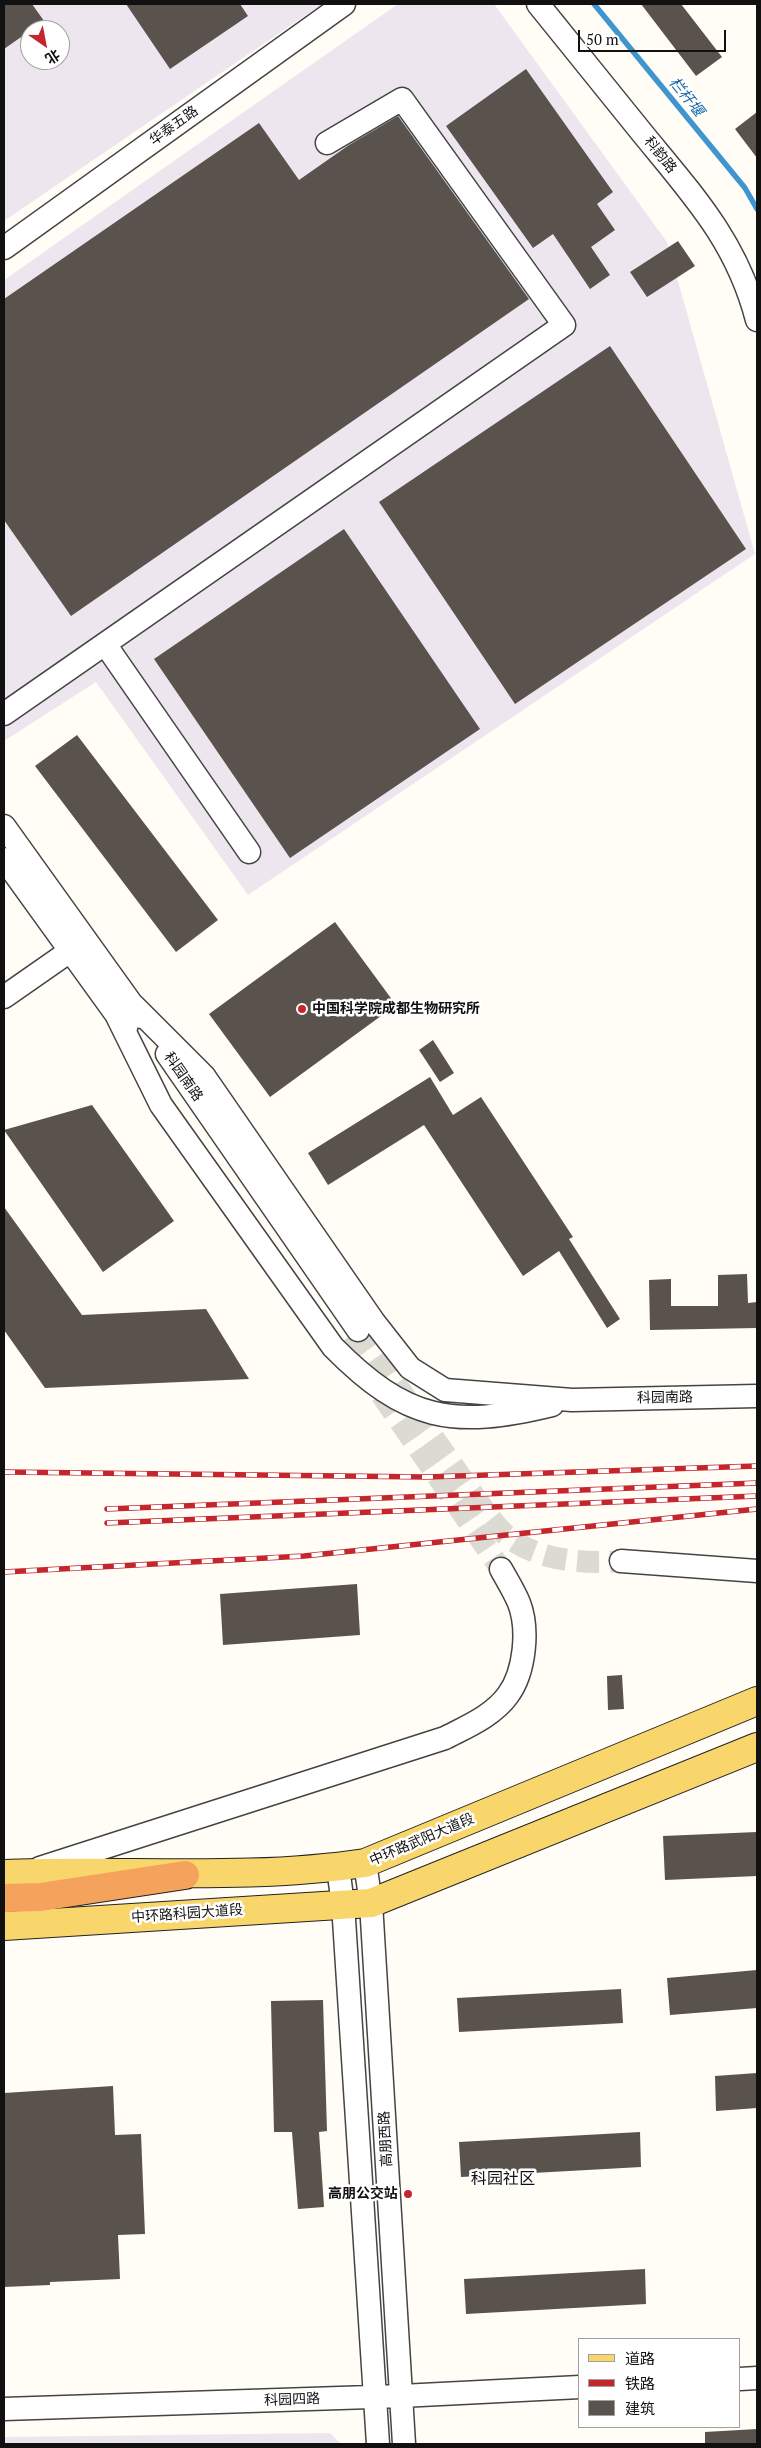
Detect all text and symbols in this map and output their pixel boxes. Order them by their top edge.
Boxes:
north arrow [20,20,70,70]
scale bar [581,20,728,52]
text: 50 m [586,29,619,49]
text: 北 [42,45,64,69]
water label: 栏杆堰 [665,74,707,120]
street label: 华泰五路 [146,103,202,149]
street label: 科韵路 [640,133,680,177]
place label: 中国科学院成都生物研究所 [312,1001,480,1017]
marker: 中国科学院成都生物研究所 [296,1003,308,1015]
street label: 科园南路 [160,1049,206,1105]
street label: 科园南路 [637,1389,693,1407]
street label: 中环路武阳大道段 [367,1810,477,1870]
street label: 中环路科园大道段 [131,1902,243,1926]
street label: 高朋西路 [376,2111,396,2167]
district label: 科园社区 [471,2169,535,2189]
place label: 高朋公交站 [328,2186,398,2202]
marker: 高朋公交站 [402,2188,414,2200]
legend [578,2338,741,2428]
text: 道路 [625,2348,655,2368]
text: 铁路 [625,2373,655,2393]
street label: 科园四路 [264,2391,320,2409]
text: 建筑 [625,2398,655,2418]

